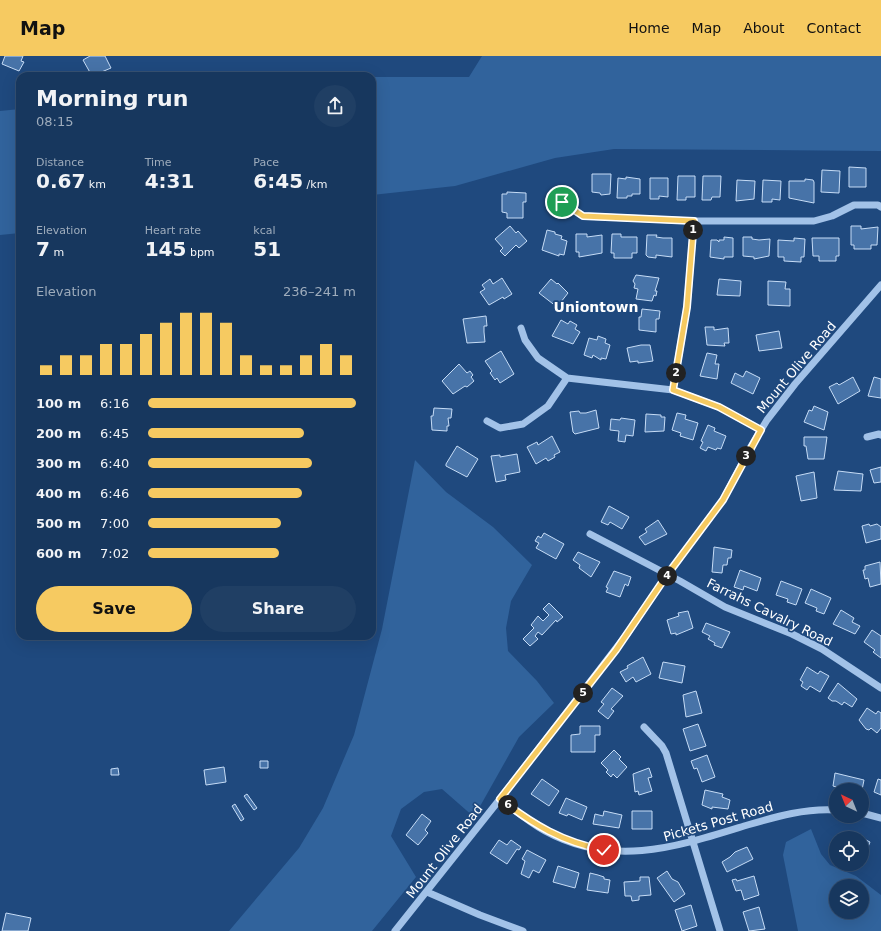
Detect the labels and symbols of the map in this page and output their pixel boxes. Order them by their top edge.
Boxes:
pin [545,185,579,219]
pin: 1 [683,220,703,240]
district label: Uniontown [554,299,638,315]
street label: Mount Olive Road [754,319,839,416]
pin: 2 [666,363,686,383]
pin: 3 [736,446,756,466]
pin: 4 [657,566,677,586]
street label: Farrahs Cavalry Road [705,575,835,649]
pin: 5 [573,683,593,703]
north arrow [829,783,869,823]
pin: 6 [498,795,518,815]
street label: Pickets Post Road [662,799,775,844]
street label: Mount Olive Road [403,801,486,901]
pin [587,833,621,867]

